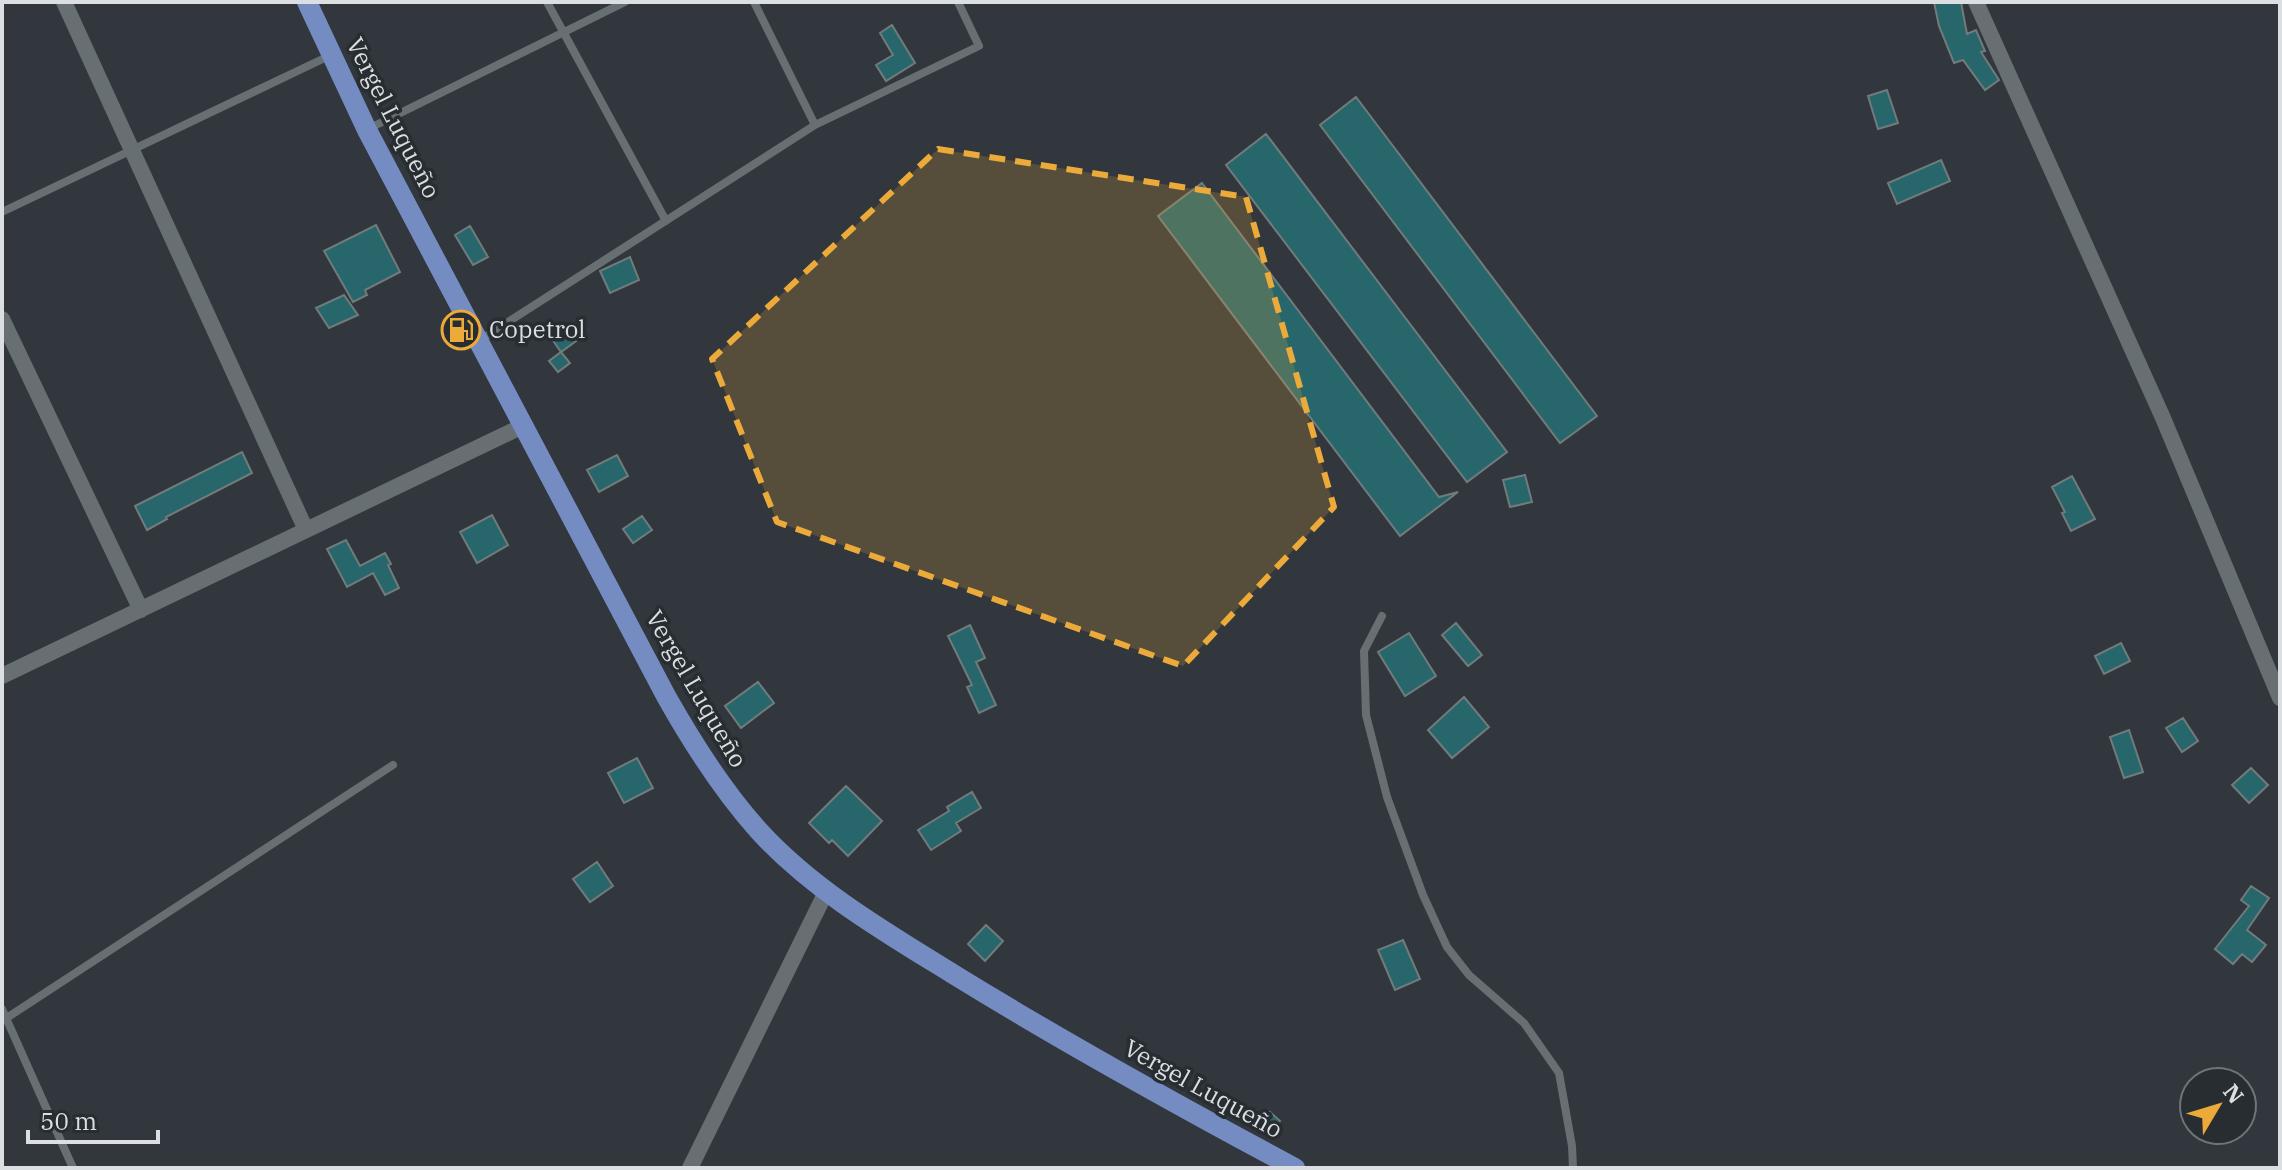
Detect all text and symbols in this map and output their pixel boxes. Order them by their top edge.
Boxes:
street label: Vergel Luqueño [340,32,448,203]
fuel station icon: Copetrol [440,309,482,351]
place label: Copetrol [489,313,586,345]
street label: Vergel Luqueño [639,604,755,773]
street label: Vergel Luqueño [1119,1031,1288,1145]
north arrow [2178,1066,2258,1146]
text: N [2217,1078,2251,1109]
scale bar [28,1094,158,1144]
text: 50 m [40,1105,97,1137]

